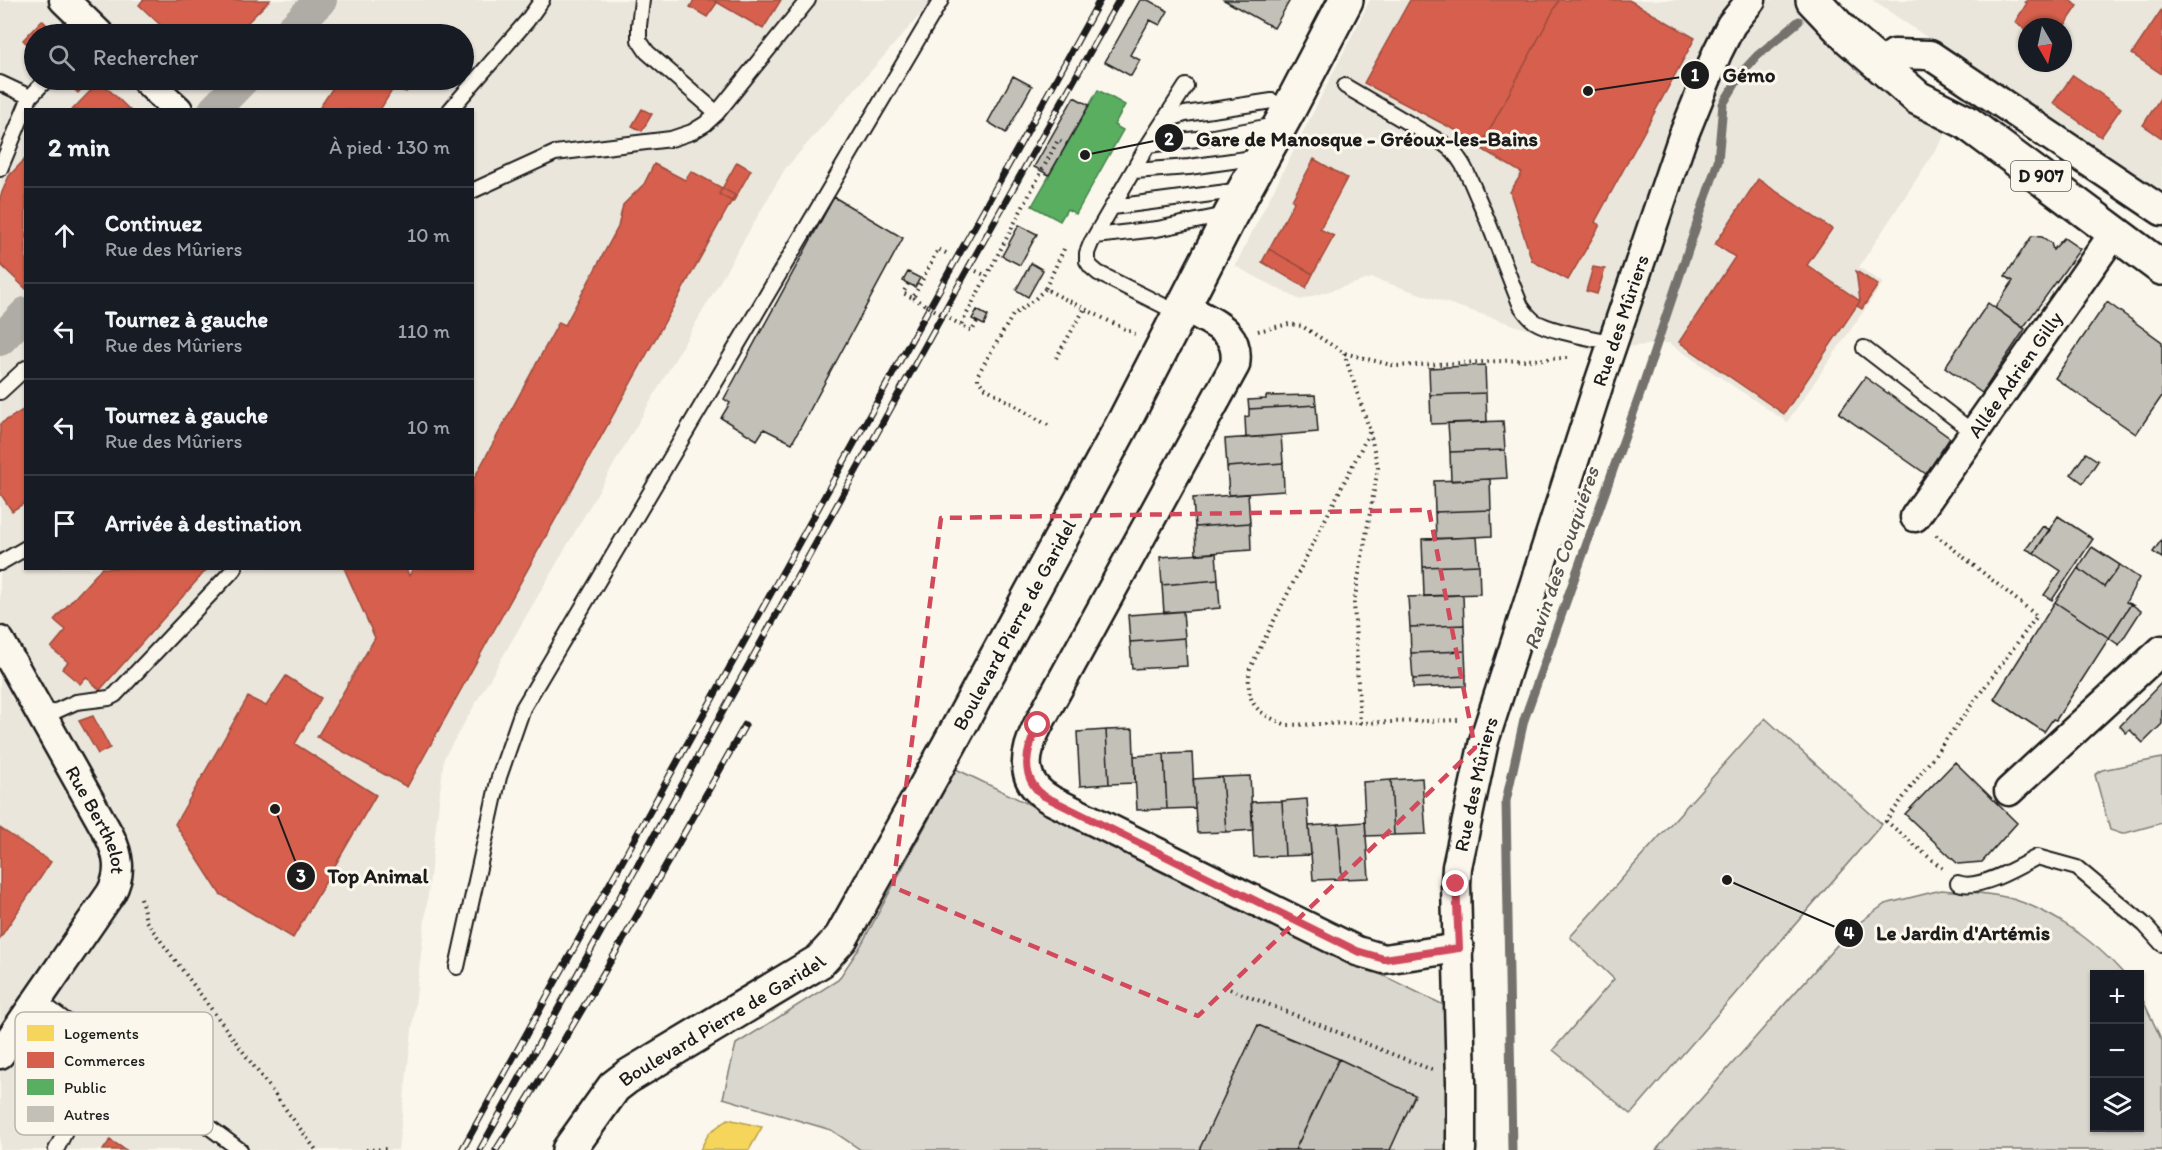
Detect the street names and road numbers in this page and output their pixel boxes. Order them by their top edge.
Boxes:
road number: D 907 [2011,161,2071,191]
street label: Rue des Mûriers [1587,251,1654,389]
street label: Allée Adrien Gilly [1962,306,2068,442]
street label: Boulevard Pierre de Garidel [947,515,1081,734]
street label: Rue des Mûriers [1449,714,1503,854]
street label: Rue Berthelot [60,761,130,875]
street label: Boulevard Pierre de Garidel [613,950,831,1091]

